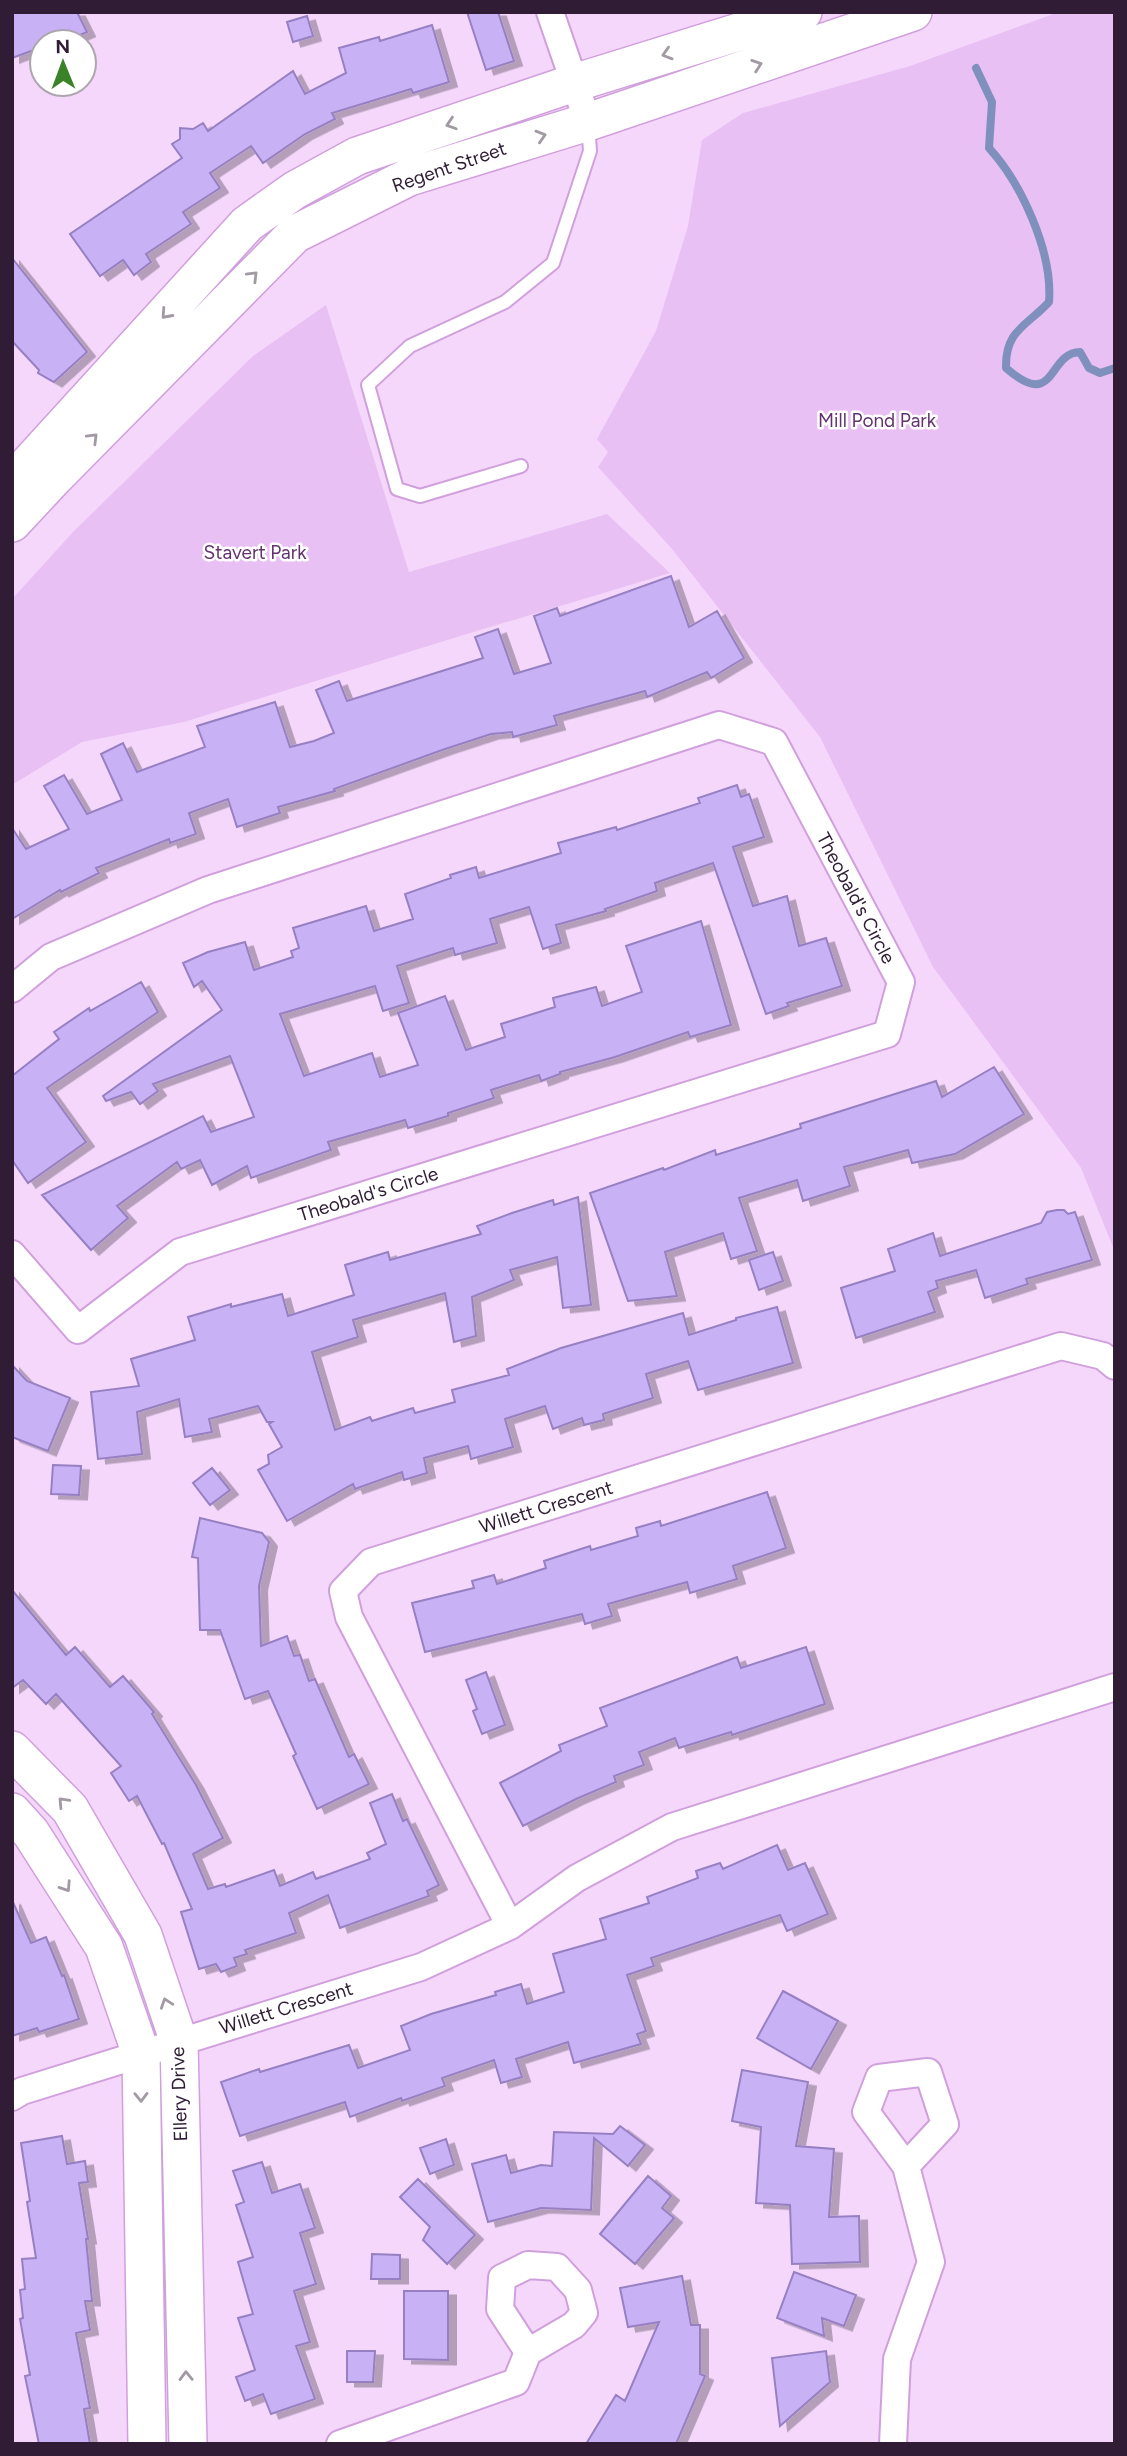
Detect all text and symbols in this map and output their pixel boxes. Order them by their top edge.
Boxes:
north arrow [28,28,98,98]
text: N [55,35,70,58]
one-way arrow [662,46,674,61]
one-way arrow [751,59,763,73]
one-way arrow [445,116,458,130]
one-way arrow [535,130,547,145]
street label: Regent Street [389,137,509,197]
one-way arrow [245,272,258,285]
one-way arrow [161,306,174,319]
park label: Mill Pond Park [818,409,937,432]
one-way arrow [85,433,98,446]
park label: Stavert Park [204,541,307,564]
street label: Theobald's Circle [812,828,900,968]
street label: Theobald's Circle [295,1162,441,1226]
street label: Willett Crescent [477,1476,615,1538]
one-way arrow [58,1797,71,1810]
one-way arrow [57,1880,70,1893]
street label: Willett Crescent [217,1977,355,2039]
one-way arrow [159,1998,174,2010]
street label: Ellery Drive [166,2046,192,2142]
one-way arrow [134,2092,149,2103]
one-way arrow [179,2370,194,2381]

